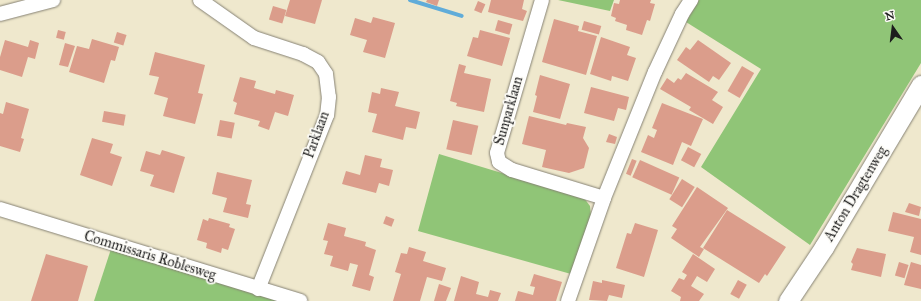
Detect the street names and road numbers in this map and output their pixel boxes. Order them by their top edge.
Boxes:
street label: Sunparklaan [491,75,527,147]
street label: Parklaan [301,109,333,161]
street label: Anton Dragtenweg [821,143,891,245]
street label: Commissaris Roblesweg [82,228,218,284]

